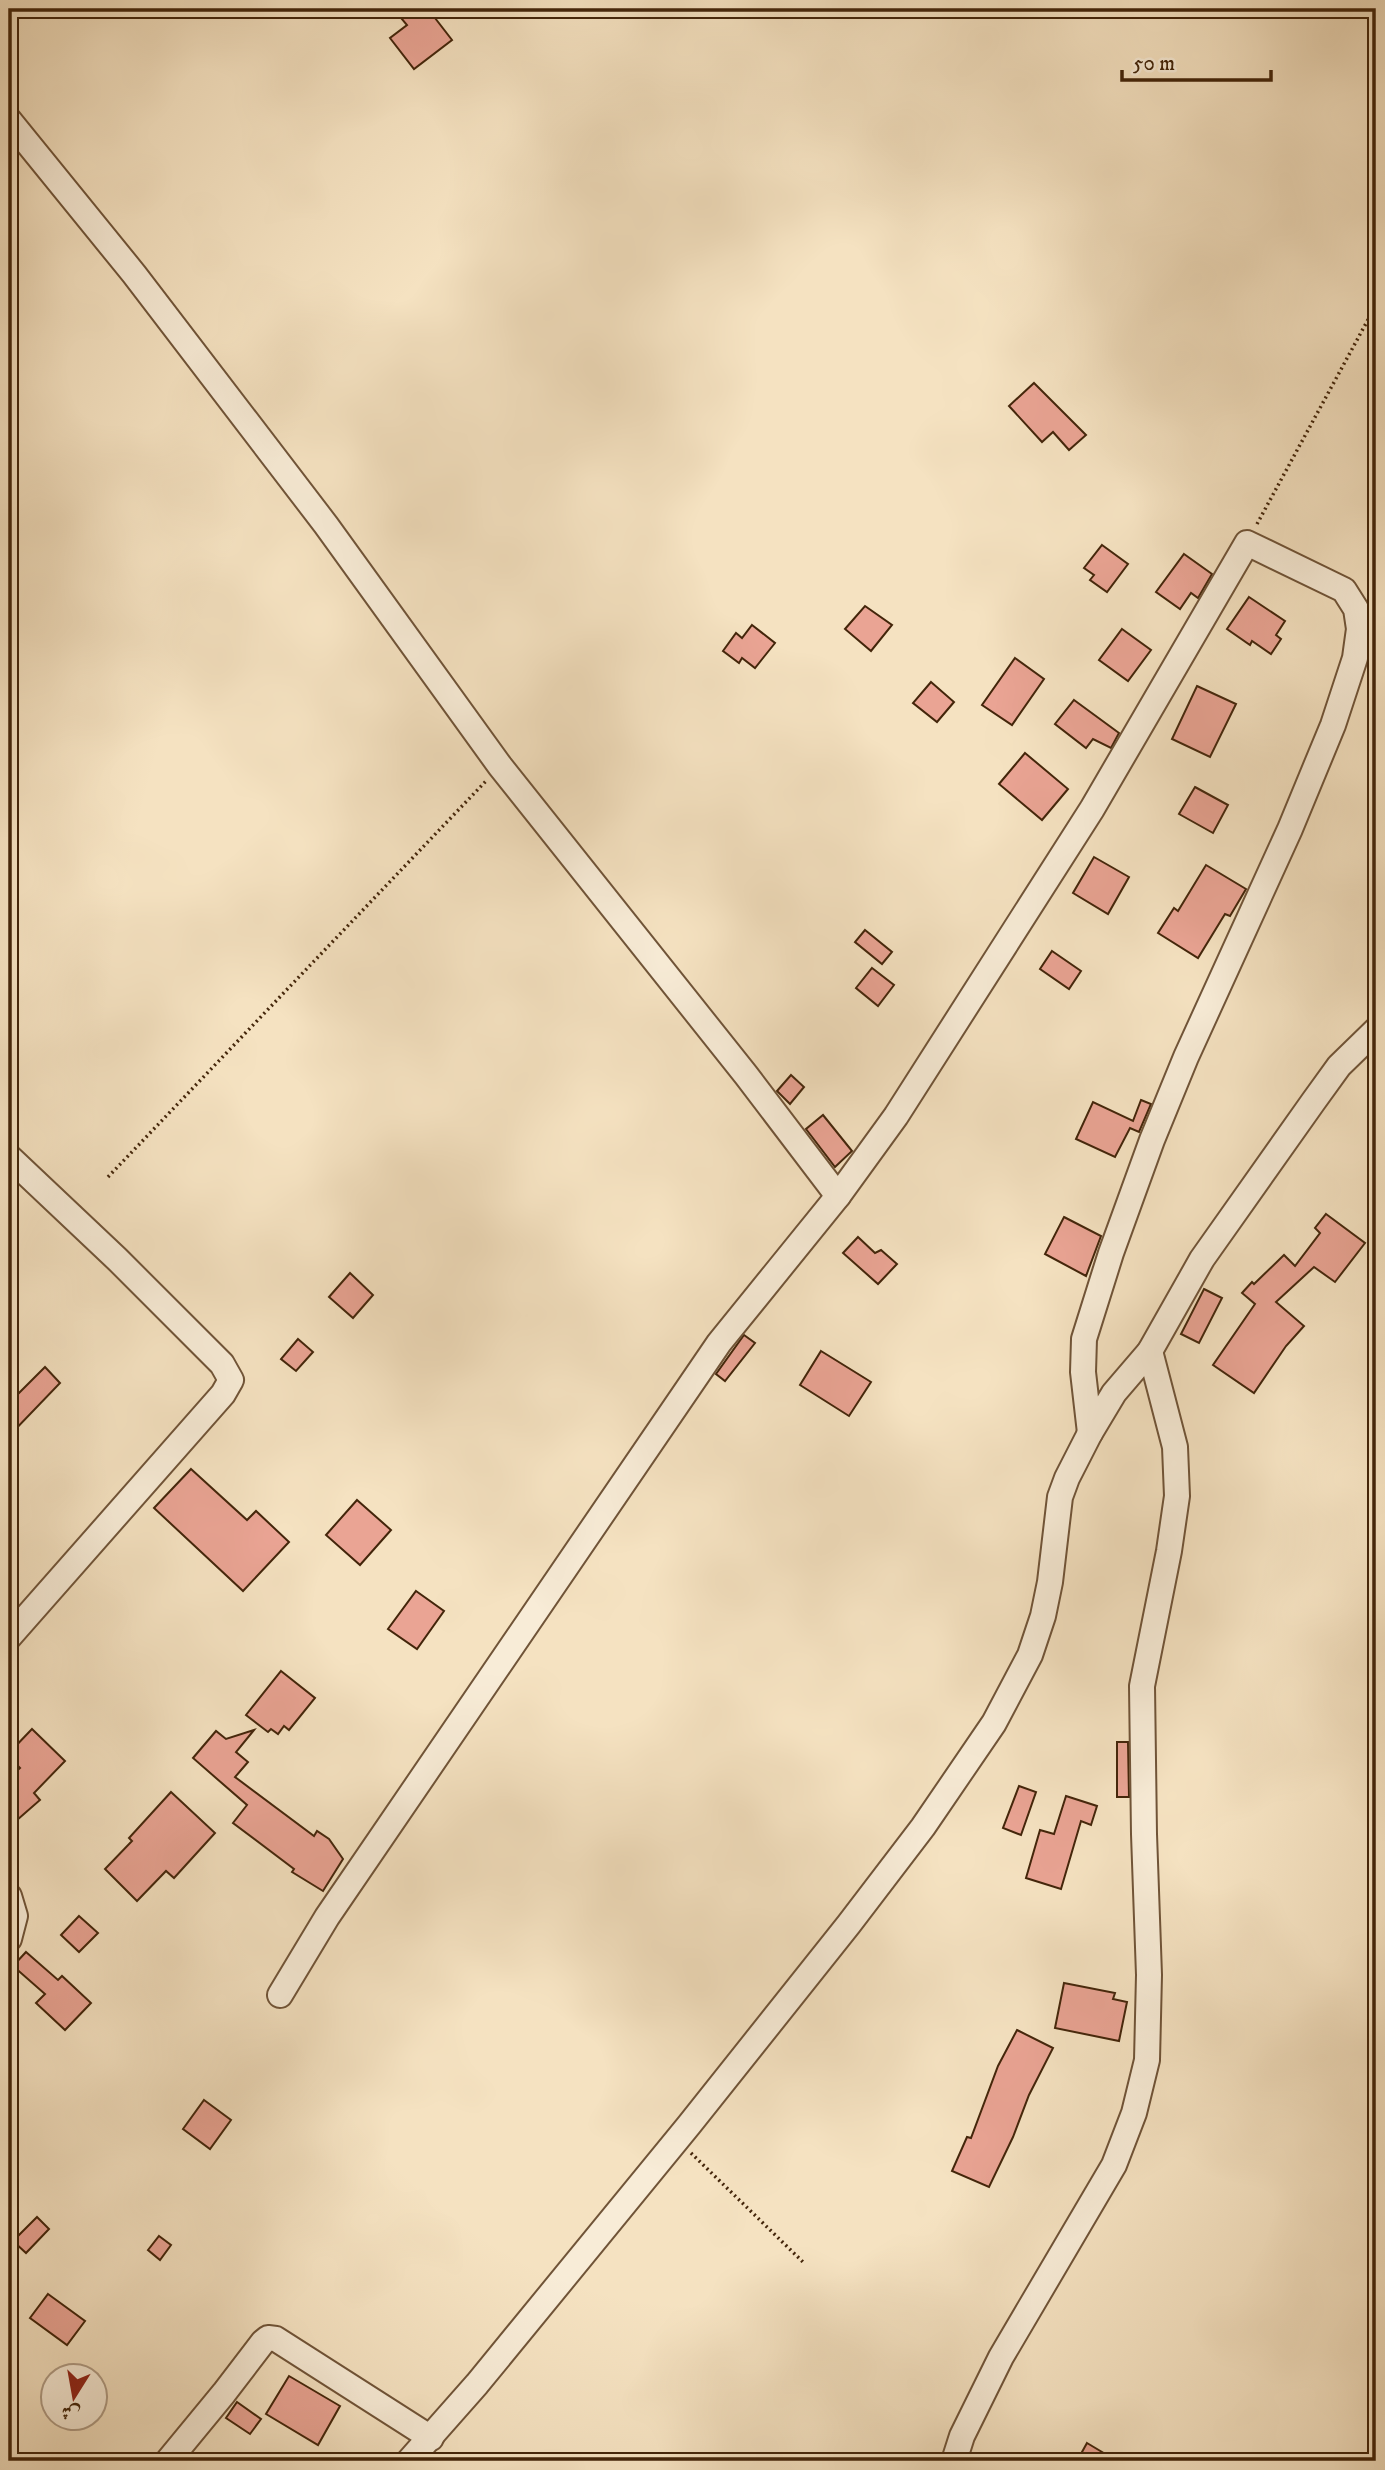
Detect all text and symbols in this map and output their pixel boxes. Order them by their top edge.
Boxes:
scale bar [1122,38,1271,82]
text: 50 m [1133,51,1175,77]
north arrow [38,2362,108,2432]
text: ش [60,2399,82,2425]

